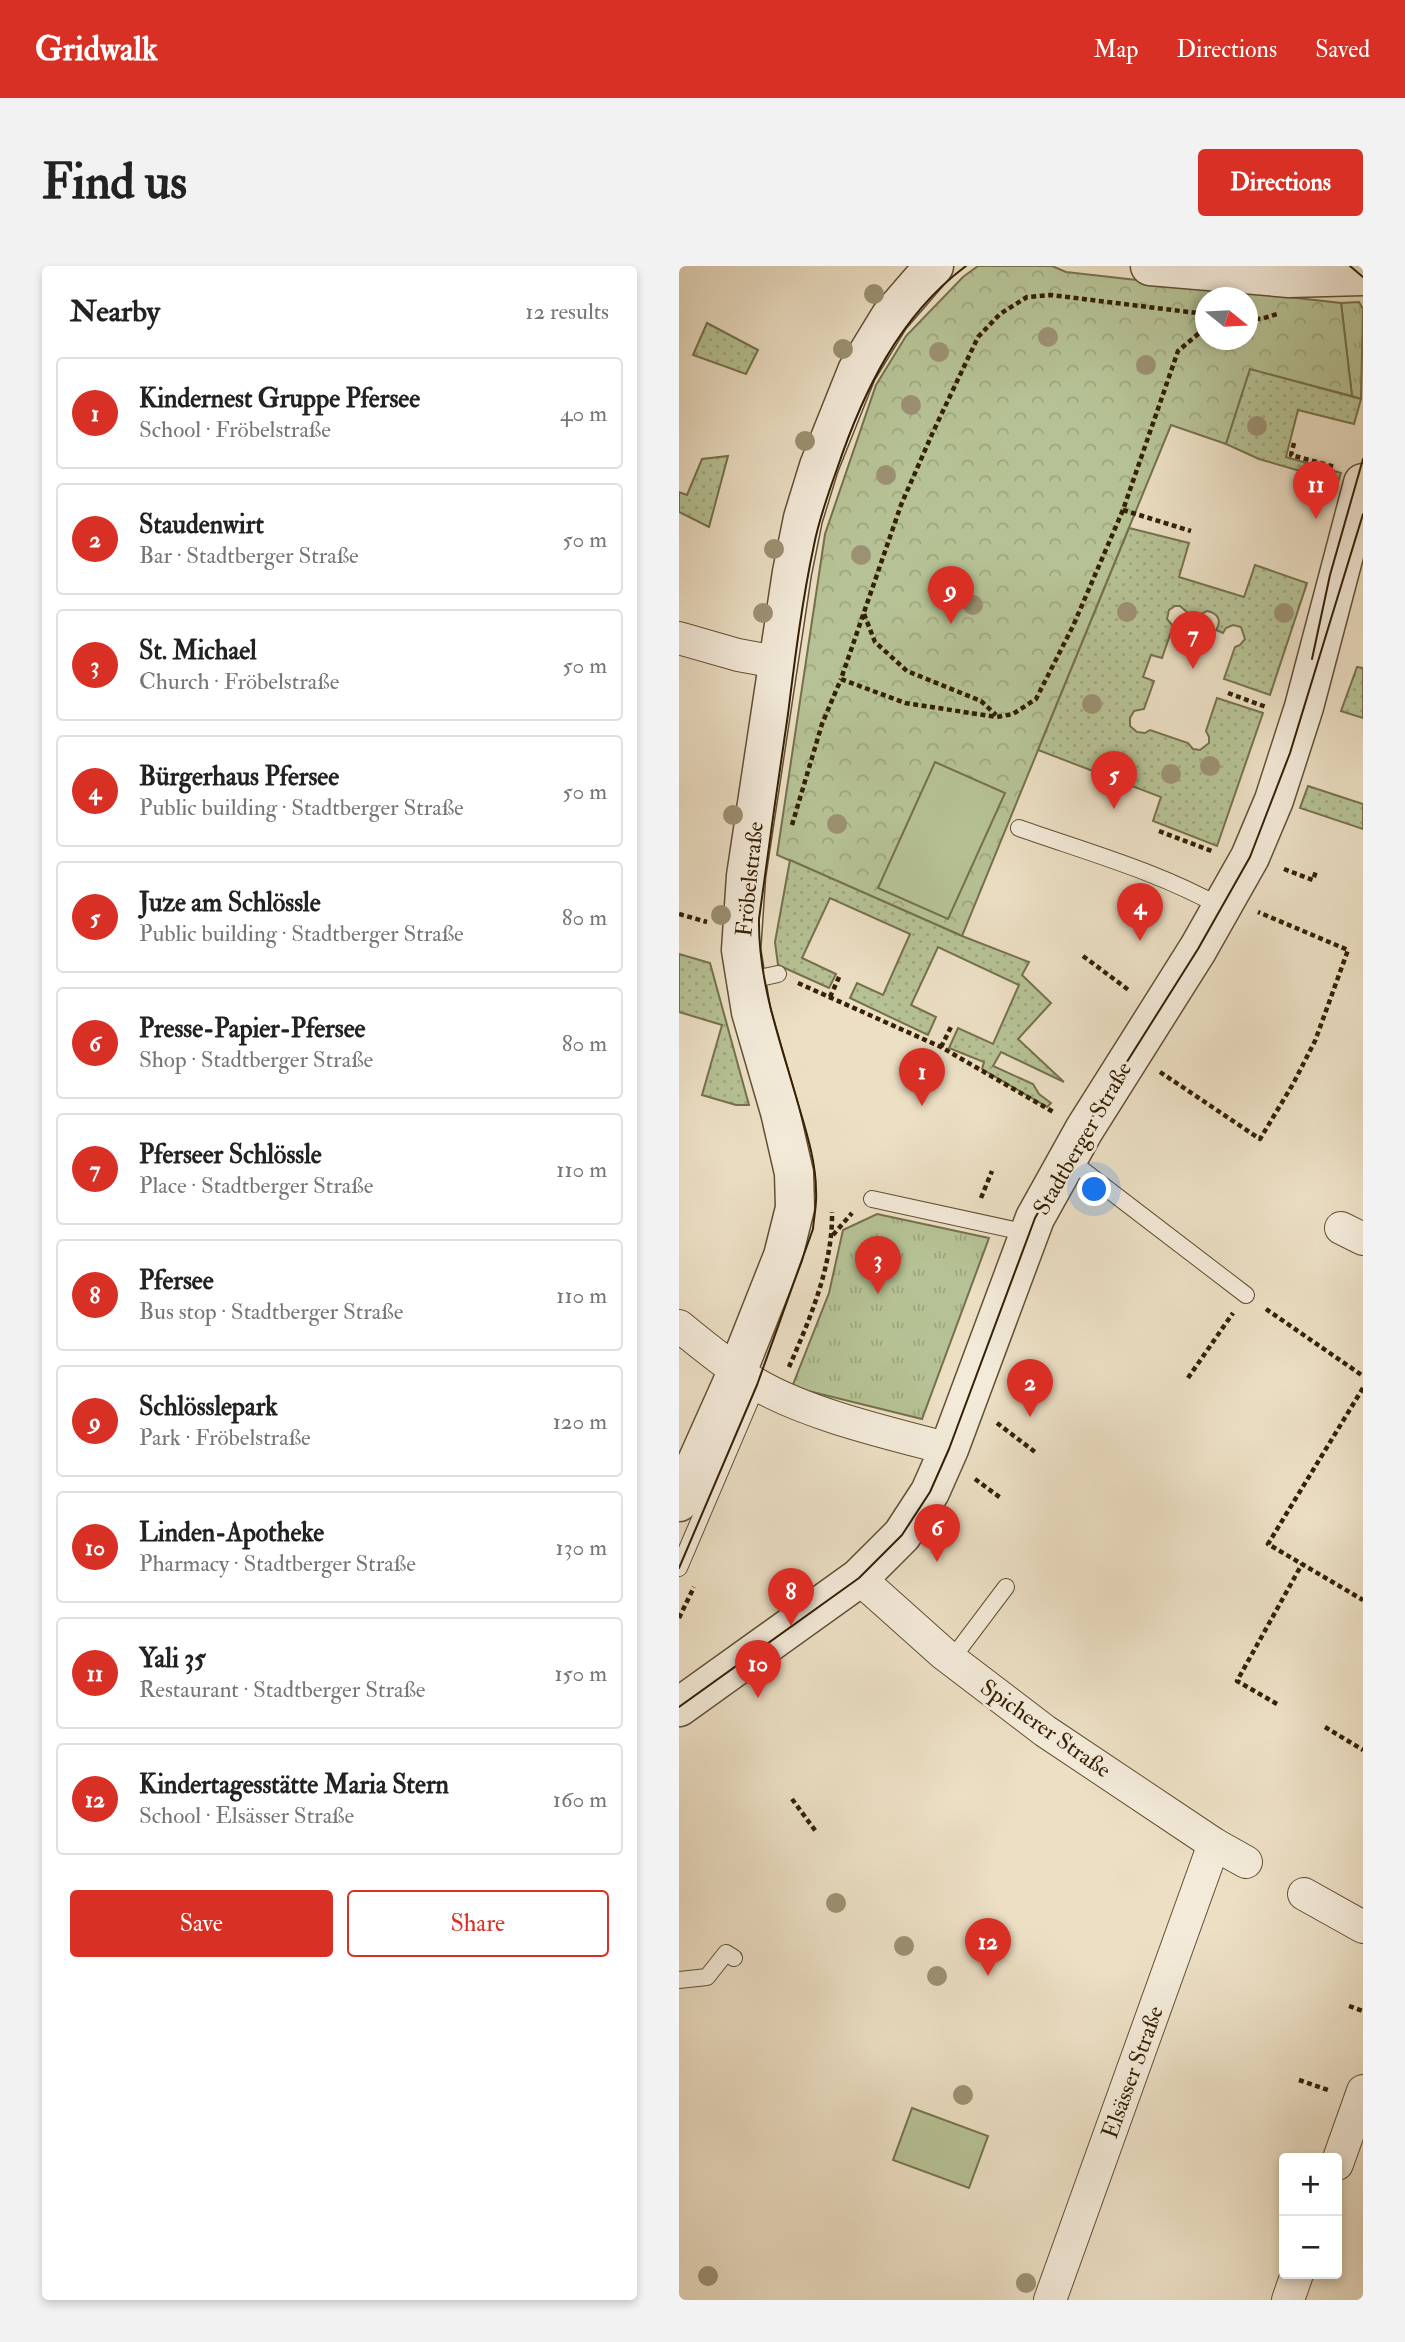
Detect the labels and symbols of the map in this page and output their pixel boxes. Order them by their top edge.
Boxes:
north arrow [1195,287,1258,350]
pin: 11 [1293,461,1339,519]
pin: 9 [928,566,974,624]
pin: 7 [1170,611,1216,669]
pin: 5 [1091,751,1137,809]
street label: Fröbelstraße [729,820,770,938]
pin: 4 [1117,883,1163,941]
pin: 1 [899,1048,945,1106]
street label: Stadtberger Straße [1027,1056,1138,1220]
your location [1077,1172,1111,1206]
pin: 3 [855,1236,901,1294]
pin: 2 [1007,1359,1053,1417]
pin: 6 [914,1504,960,1562]
pin: 8 [768,1568,814,1626]
pin: 10 [735,1640,781,1698]
street label: Spicherer Straße [974,1673,1117,1785]
pin: 12 [965,1918,1011,1976]
street label: Elsässer Straße [1095,2002,1170,2142]

